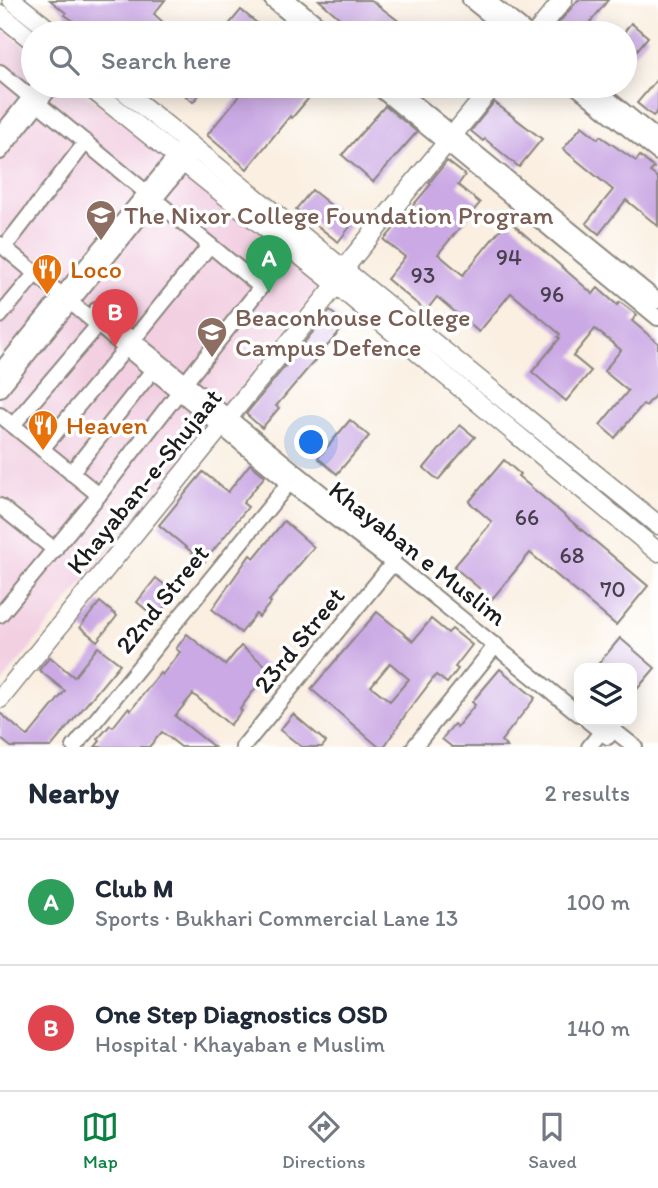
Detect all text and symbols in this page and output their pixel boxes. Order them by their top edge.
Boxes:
search box [21,21,637,98]
icon: search [45,41,83,79]
text: Search here [101,44,231,76]
school or university icon: The Nixor College Foundation Program [84,198,118,242]
place label: The Nixor College Foundation Program [124,199,554,231]
pin: A [246,235,292,293]
house number: 94 [496,243,522,271]
restaurant icon: Loco [30,252,64,296]
place label: Loco [70,253,122,285]
house number: 93 [411,261,435,289]
house number: 96 [540,280,564,308]
pin: B [92,289,138,347]
place label: Beaconhouse College Campus Defence [235,301,471,363]
school or university icon: Beaconhouse College Campus Defence [195,315,229,359]
street label: Khayaban-e-Shujaat [59,382,229,580]
restaurant icon: Heaven [26,408,60,452]
place label: Heaven [66,409,148,441]
your location [294,425,328,459]
street label: Khayaban e Muslim [323,474,513,633]
house number: 66 [515,503,539,531]
street label: 22nd Street [108,538,216,660]
house number: 68 [560,541,584,569]
house number: 70 [600,575,626,603]
street label: 23rd Street [247,580,352,699]
map controls [574,663,637,726]
button: layers [574,663,637,726]
text: Nearby [28,774,119,811]
text: 2 results [544,779,630,807]
text: Club M [95,872,174,904]
text: A [44,888,58,916]
text: 100 m [566,888,630,916]
text: Sports · Bukhari Commercial Lane 13 [95,904,458,932]
text: One Step Diagnostics OSD [95,998,387,1030]
text: B [44,1014,58,1042]
text: 140 m [567,1014,630,1042]
text: Hospital · Khayaban e Muslim [95,1030,385,1058]
tab: Map [81,1108,119,1173]
tab: Directions [282,1108,366,1173]
tab: Saved [528,1108,577,1173]

